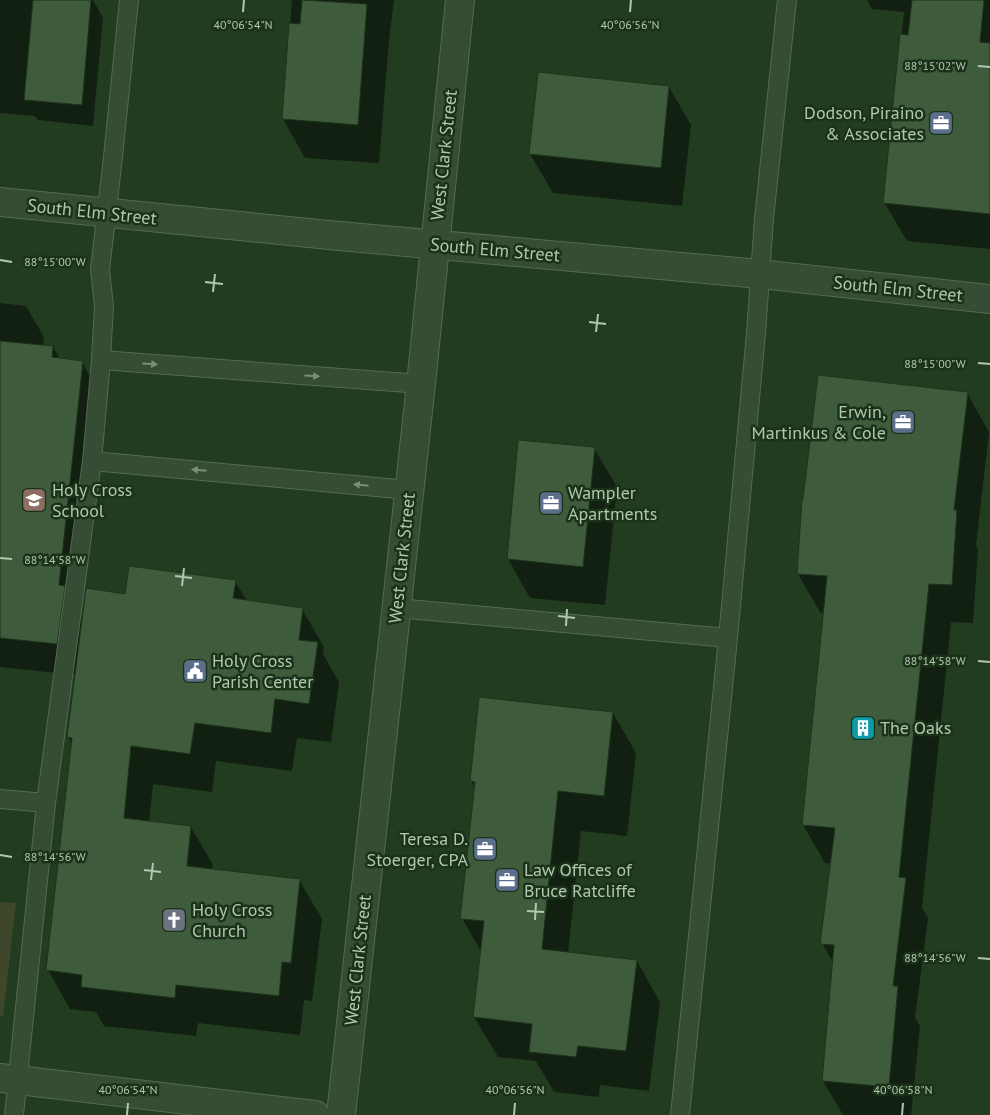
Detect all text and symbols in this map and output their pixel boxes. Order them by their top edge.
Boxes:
text: 40°06'54"N [213,17,273,32]
text: 40°06'56"N [600,17,660,32]
text: 88°15'02"W [904,58,966,73]
street label: West Clark Street [425,88,462,221]
place label: Dodson, Piraino & Associates [804,101,924,145]
office icon: Dodson, Piraino & Associates [928,110,954,136]
street label: South Elm Street [26,193,158,230]
street label: South Elm Street [429,232,561,267]
text: 88°15'00"W [24,254,86,269]
street label: South Elm Street [832,270,964,307]
text: 88°15'00"W [904,356,966,371]
one-way arrow [142,360,158,368]
one-way arrow [304,372,320,380]
place label: Erwin, Martinkus & Cole [752,400,886,444]
office icon: Erwin, Martinkus & Cole [890,409,916,435]
one-way arrow [191,466,207,474]
place label: Holy Cross School [52,478,132,522]
one-way arrow [353,481,369,489]
place label: Wampler Apartments [568,481,657,525]
school or university icon: Holy Cross School [21,487,47,513]
office icon: Wampler Apartments [538,490,564,516]
street label: West Clark Street [383,491,420,624]
text: 88°14'58"W [24,552,86,567]
place label: Holy Cross Parish Center [212,649,313,693]
text: 88°14'58"W [904,653,966,668]
public building icon: Holy Cross Parish Center [182,658,208,684]
building icon: The Oaks [850,715,876,741]
place label: The Oaks [880,716,951,739]
place label: Teresa D. Stoerger, CPA [367,827,468,871]
office icon: Teresa D. Stoerger, CPA [472,836,498,862]
text: 88°14'56"W [24,849,86,864]
place label: Law Offices of Bruce Ratcliffe [524,858,636,902]
office icon: Law Offices of Bruce Ratcliffe [494,867,520,893]
street label: West Clark Street [339,893,376,1026]
place label: Holy Cross Church [192,898,272,942]
church icon: Holy Cross Church [161,907,187,933]
text: 88°14'56"W [904,950,966,965]
text: 40°06'54"N [98,1082,158,1097]
text: 40°06'56"N [485,1082,545,1097]
text: 40°06'58"N [873,1082,933,1097]

